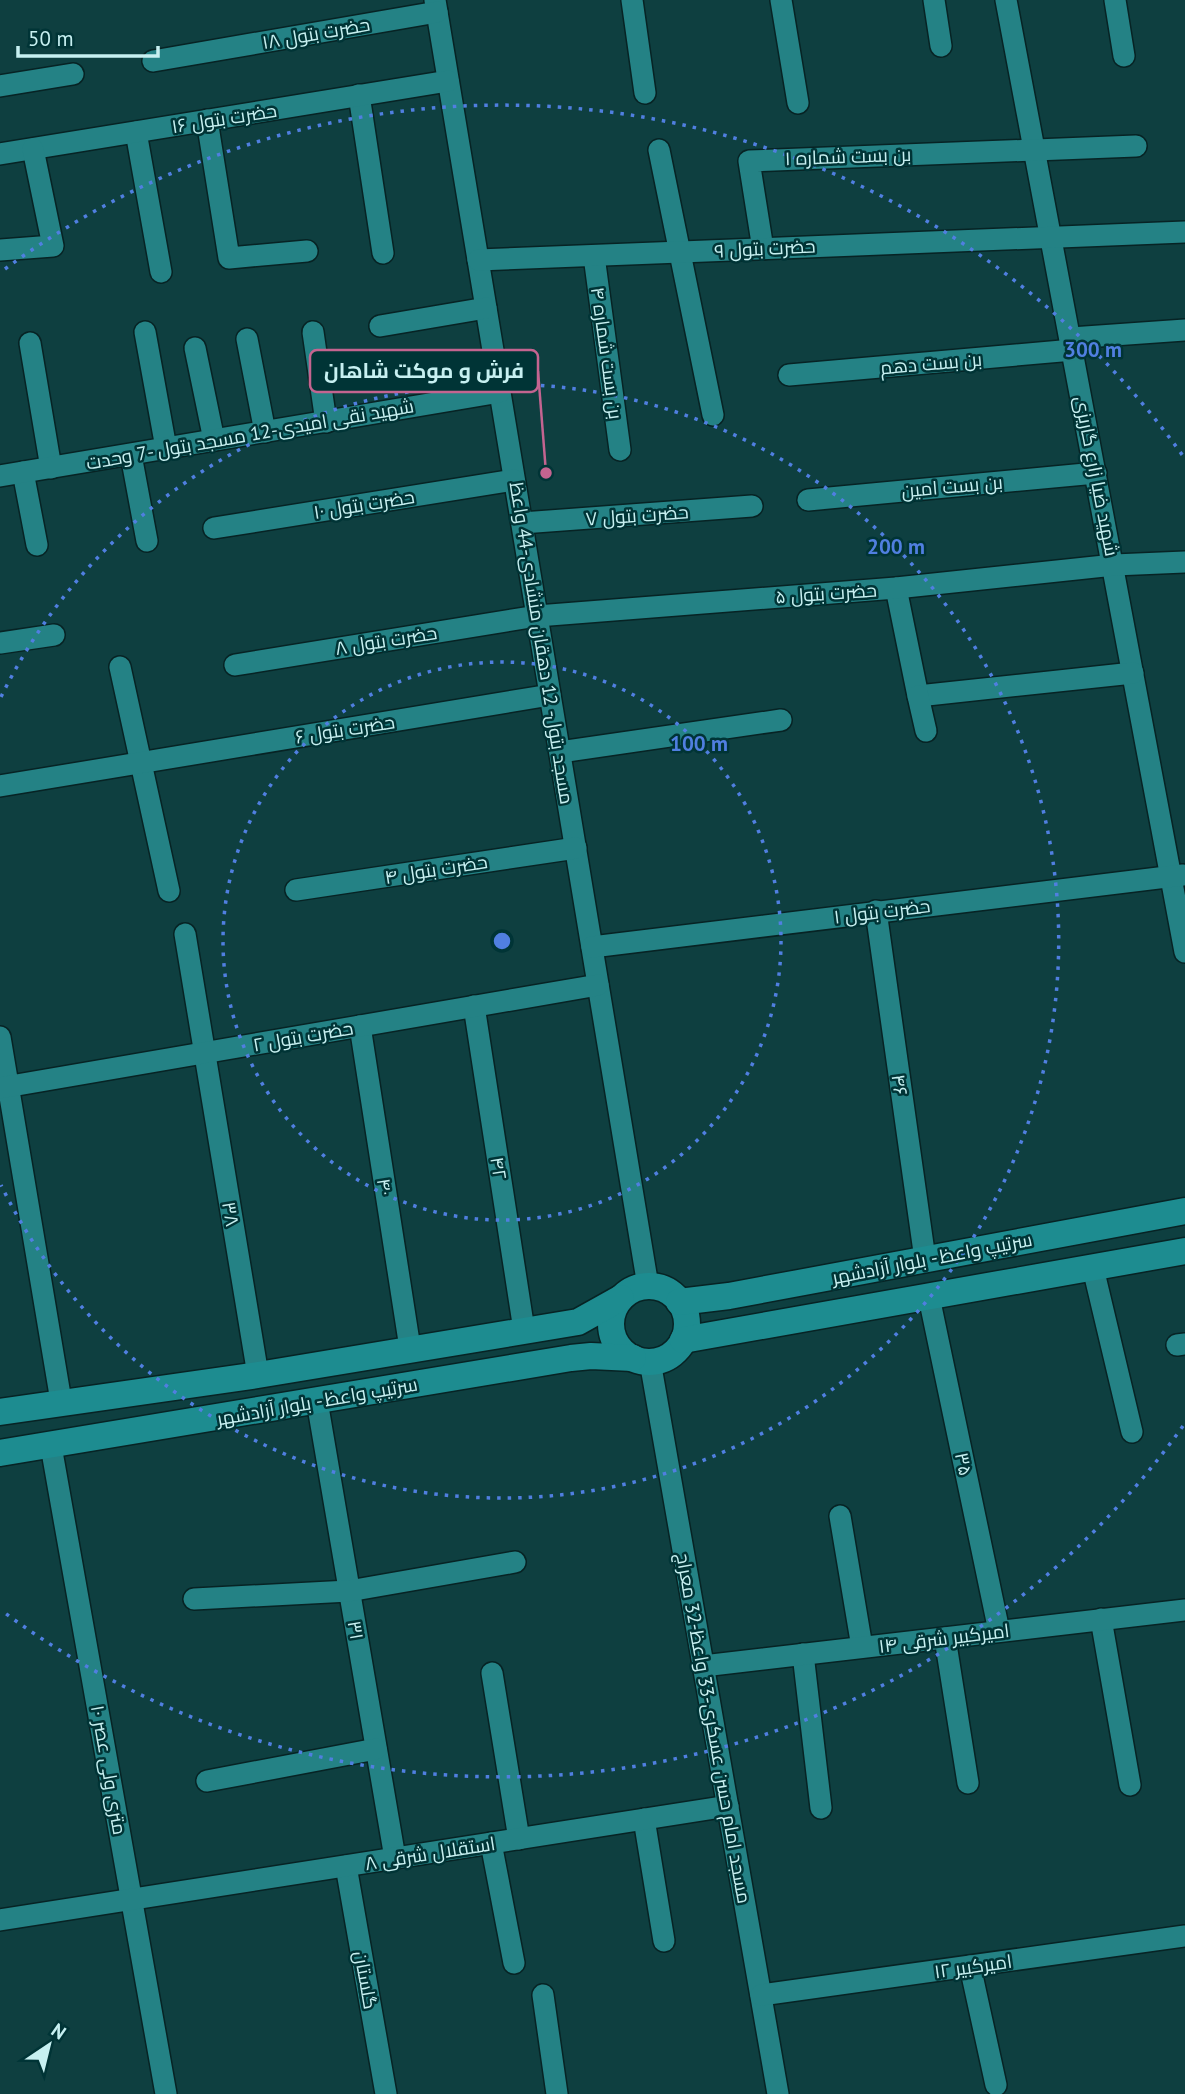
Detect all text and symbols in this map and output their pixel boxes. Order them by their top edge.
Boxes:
street label: حضرت بتول ۱۸ [260,12,372,54]
scale bar [18,14,158,58]
text: 50 m [28,25,74,52]
street label: حضرت بتول ۱۶ [170,98,278,138]
street label: بن بست شماره ۱ [784,142,912,170]
street label: حضرت بتول ۹ [714,233,816,263]
street label: بن بست شماره ۴ [586,285,628,421]
text: 300 m [1064,336,1122,363]
street label: بن بست دهم [879,347,983,381]
callout: فرش و موکت شاهان [310,350,538,392]
text: فرش و موکت شاهان [324,357,524,384]
street label: شهید نقی امیدی-12 مسجد بتول -7 وحدت [84,393,416,475]
street label: شهید ضیا زارع گاریزی [1068,394,1124,559]
street label: بن بست امین [900,470,1004,502]
street label: مسجد بتول- 12 دهقان منشادی-44 واعظ [505,480,579,806]
street label: حضرت بتول ۱۰ [312,484,416,524]
street label: حضرت بتول ۷ [585,499,689,531]
text: 200 m [867,533,925,560]
street label: حضرت بتول ۵ [774,577,878,609]
street label: حضرت بتول ۸ [333,620,439,660]
street label: حضرت بتول ۶ [294,709,396,749]
text: 100 m [670,730,728,757]
street label: حضرت بتول ۴ [383,849,489,889]
street label: حضرت بتول ۱ [832,893,932,929]
centre of rings [490,929,514,953]
street label: حضرت بتول ۲ [251,1015,355,1057]
street label: ۴۶ [887,1073,913,1097]
street label: ۴۲ [485,1155,513,1181]
street label: ۴۰ [372,1177,398,1197]
street label: ۳۸ [217,1200,245,1228]
street label: سرتیپ واعظ - بلوار آزادشهر [829,1227,1034,1290]
street label: سرتیپ واعظ - بلوار آزادشهر [214,1372,420,1432]
street label: ۳۵ [950,1450,978,1478]
street label: مسجد امام حسن عسکری-33 واعظ-32 معراج [669,1551,757,1906]
street label: ۱۴ امیرکبیر شرقی [877,1618,1011,1658]
street label: ۳۱ [343,1619,369,1641]
street label: ۱۰ متری ولی عصر [86,1703,132,1837]
street label: استقلال شرقی ۸ [363,1831,497,1875]
street label: گلستان [349,1949,383,2011]
street label: امیرکبیر ۱۲ [933,1949,1013,1983]
north arrow [14,2010,84,2080]
text: N [47,2018,71,2044]

